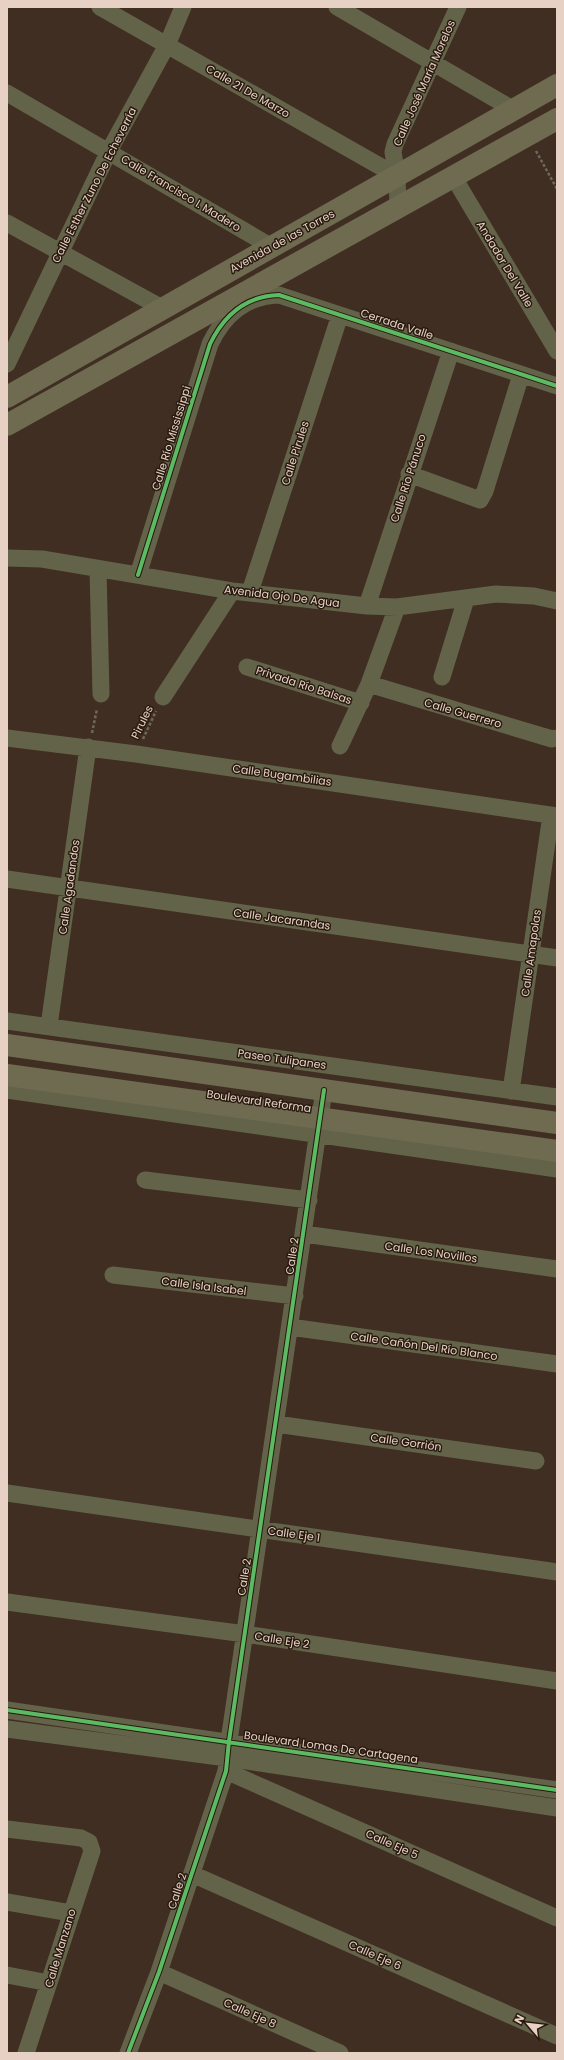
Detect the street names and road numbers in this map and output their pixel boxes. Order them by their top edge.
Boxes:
street label: Calle José María Morelos [389,17,459,149]
street label: Calle 21 De Marzo [203,60,293,122]
street label: Calle Esther Zuno De Echeverría [48,105,140,265]
street label: Calle Francisco I. Madero [118,151,244,235]
street label: Avenida de las Torres [227,205,338,277]
street label: Andador Del Valle [473,218,537,310]
street label: Cerrada Valle [358,305,436,343]
street label: Calle Río Mississippi [147,383,195,492]
street label: Calle Pirules [277,419,313,487]
street label: Calle Río Pánuco [386,432,430,524]
street label: Avenida Ojo De Agua [223,581,341,611]
street label: Privada Río Balsas [254,662,354,708]
street label: Calle Guerrero [422,694,504,732]
street label: Pirules [127,702,157,741]
street label: Calle Bugambilias [231,760,333,790]
street label: Calle Agadandos [54,838,84,935]
street label: Calle Jacarandas [233,904,332,934]
street label: Calle Amapolas [517,908,545,998]
street label: Paseo Tulipanes [237,1045,328,1073]
street label: Boulevard Reforma [206,1086,312,1116]
street label: Calle 2 [281,1236,303,1276]
street label: Calle Los Novillos [384,1238,479,1266]
street label: Calle Isla Isabel [161,1273,247,1299]
street label: Calle Cañón Del Río Blanco [349,1328,499,1364]
street label: Calle Gorrión [369,1429,443,1455]
street label: Calle Eje 1 [267,1522,321,1546]
street label: Calle 2 [233,1557,255,1597]
street label: Calle Eje 2 [253,1628,311,1652]
street label: Boulevard Lomas De Cartagena [243,1727,419,1767]
street label: Calle Eje 5 [363,1825,421,1863]
street label: Calle 2 [164,1871,190,1911]
street label: Calle Manzano [40,1907,80,1989]
street label: Calle Eje 6 [346,1936,404,1974]
street label: Calle Eje 8 [221,1994,279,2032]

